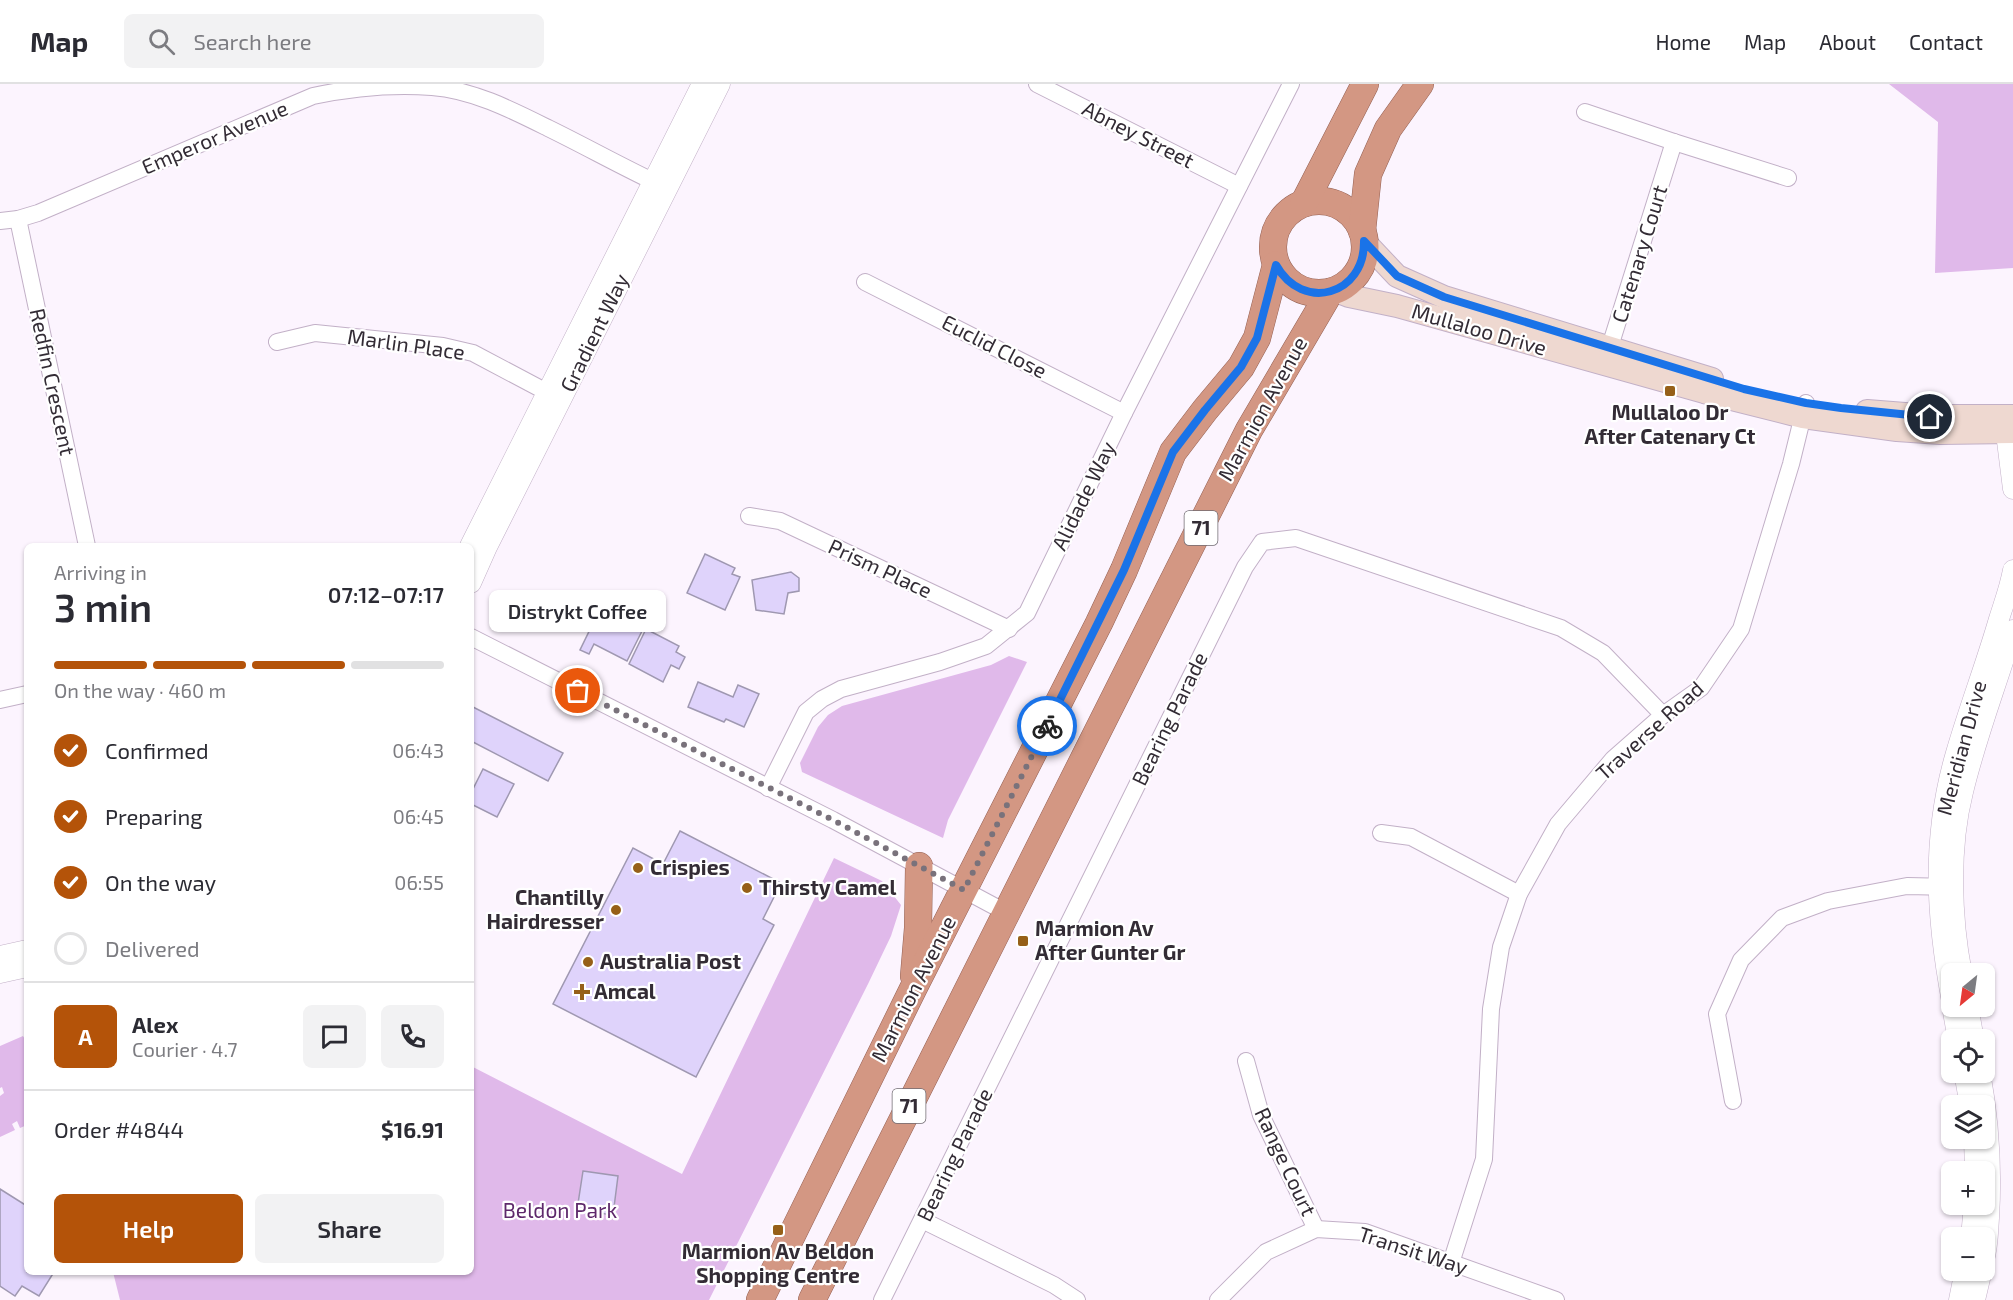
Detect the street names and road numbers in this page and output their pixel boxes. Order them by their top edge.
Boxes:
street label: Emperor Avenue [138,95,291,179]
street label: Abney Street [1079,95,1199,173]
street label: Catenary Court [1606,182,1671,325]
street label: Gradient Way [554,269,633,396]
street label: Mullaloo Drive [1409,297,1550,360]
street label: Redfin Crescent [26,306,81,457]
street label: Euclid Close [938,309,1051,383]
street label: Marlin Place [346,323,466,364]
street label: Marmion Avenue [1212,332,1312,485]
street label: Alidade Way [1046,437,1120,554]
road number: 71 [1184,511,1218,545]
street label: Prism Place [825,533,936,602]
street label: Bearing Parade [1126,648,1212,789]
street label: Traverse Road [1590,675,1708,785]
street label: Meridian Drive [1931,677,1991,818]
street label: Marmion Avenue [865,911,960,1066]
street label: Bearing Parade [911,1084,997,1225]
road number: 71 [892,1089,926,1123]
street label: Range Court [1250,1103,1322,1219]
street label: Transit Way [1356,1220,1471,1279]

